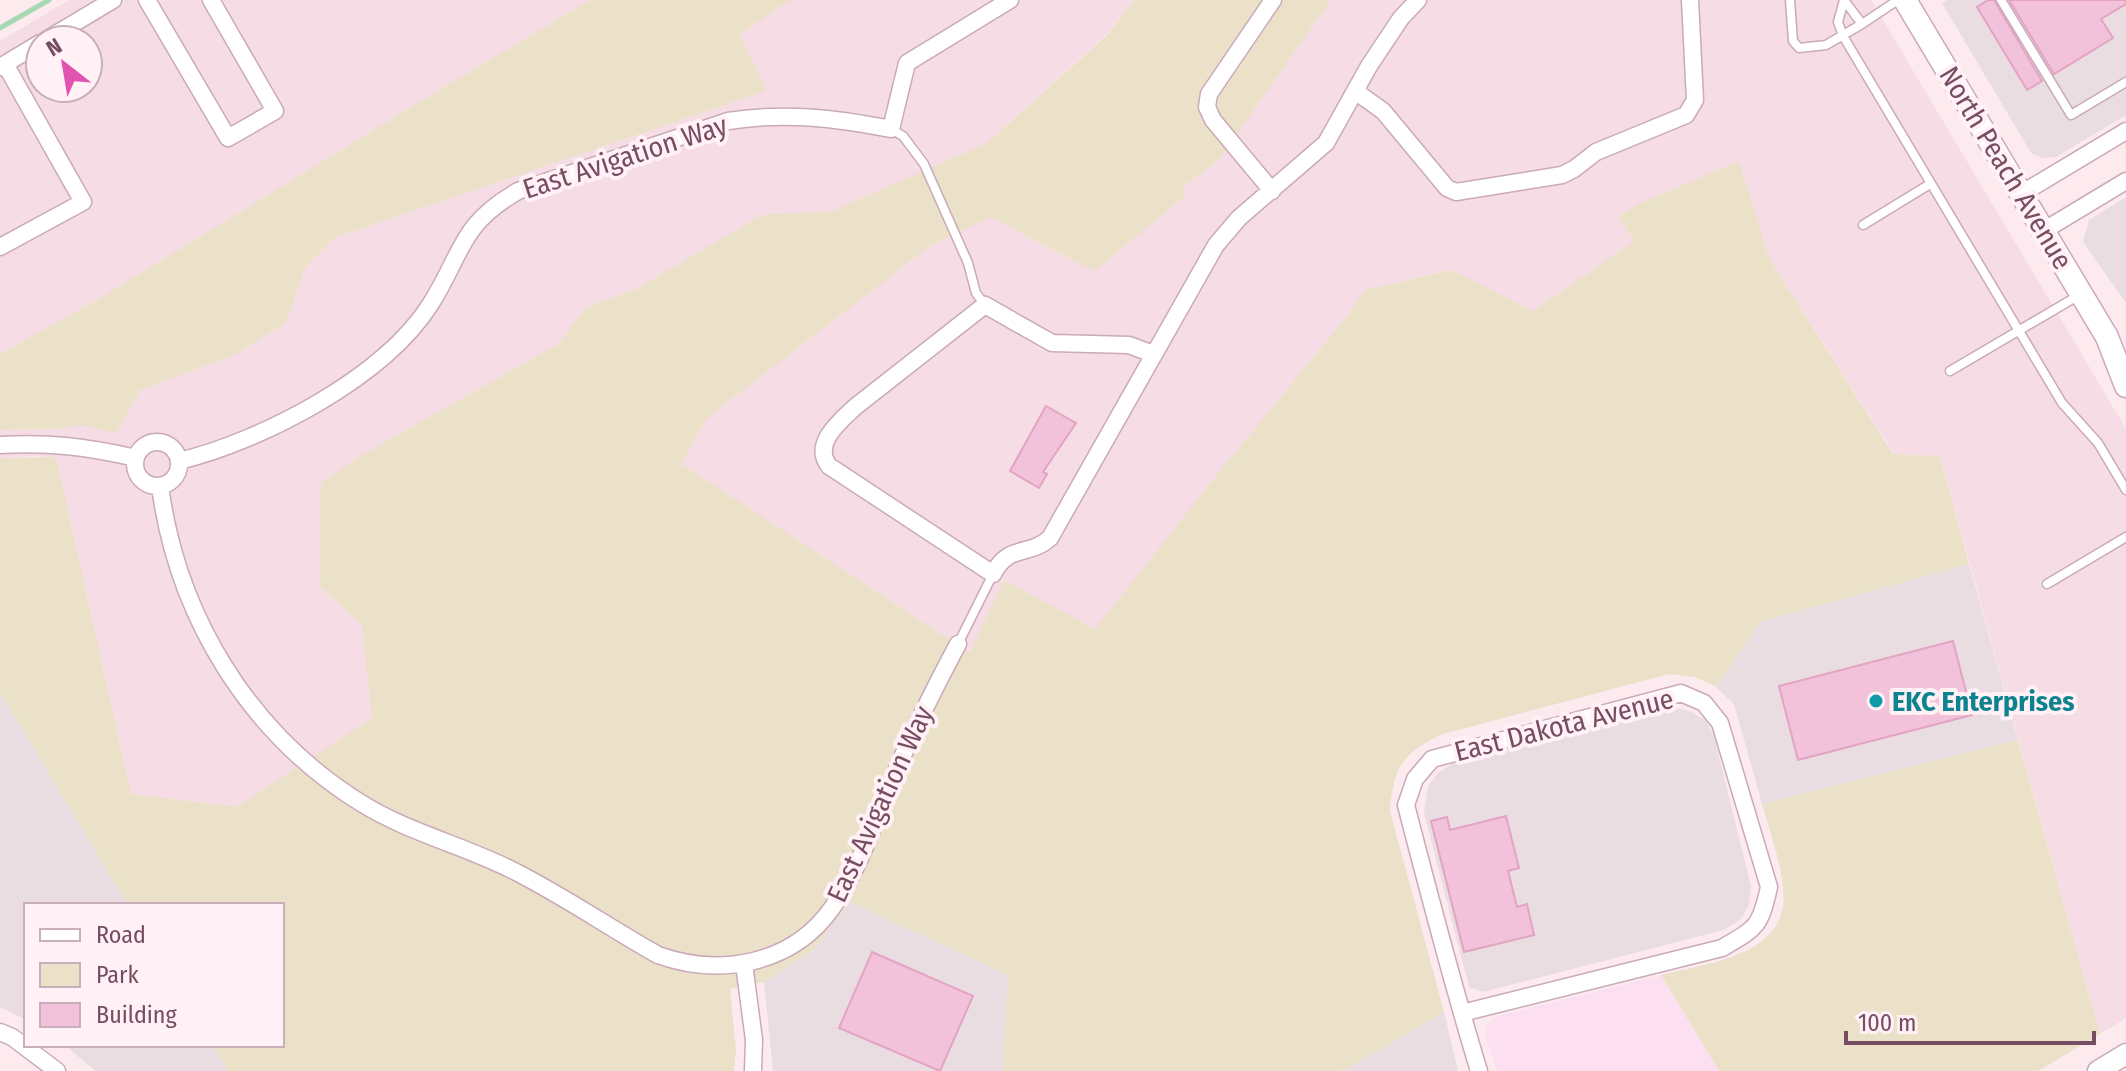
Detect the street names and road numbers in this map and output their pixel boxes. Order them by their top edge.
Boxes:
street label: North Peach Avenue [1932,61,2080,275]
street label: East Avigation Way [519,108,732,206]
street label: East Dakota Avenue [1451,682,1677,768]
street label: East Avigation Way [820,700,940,907]

